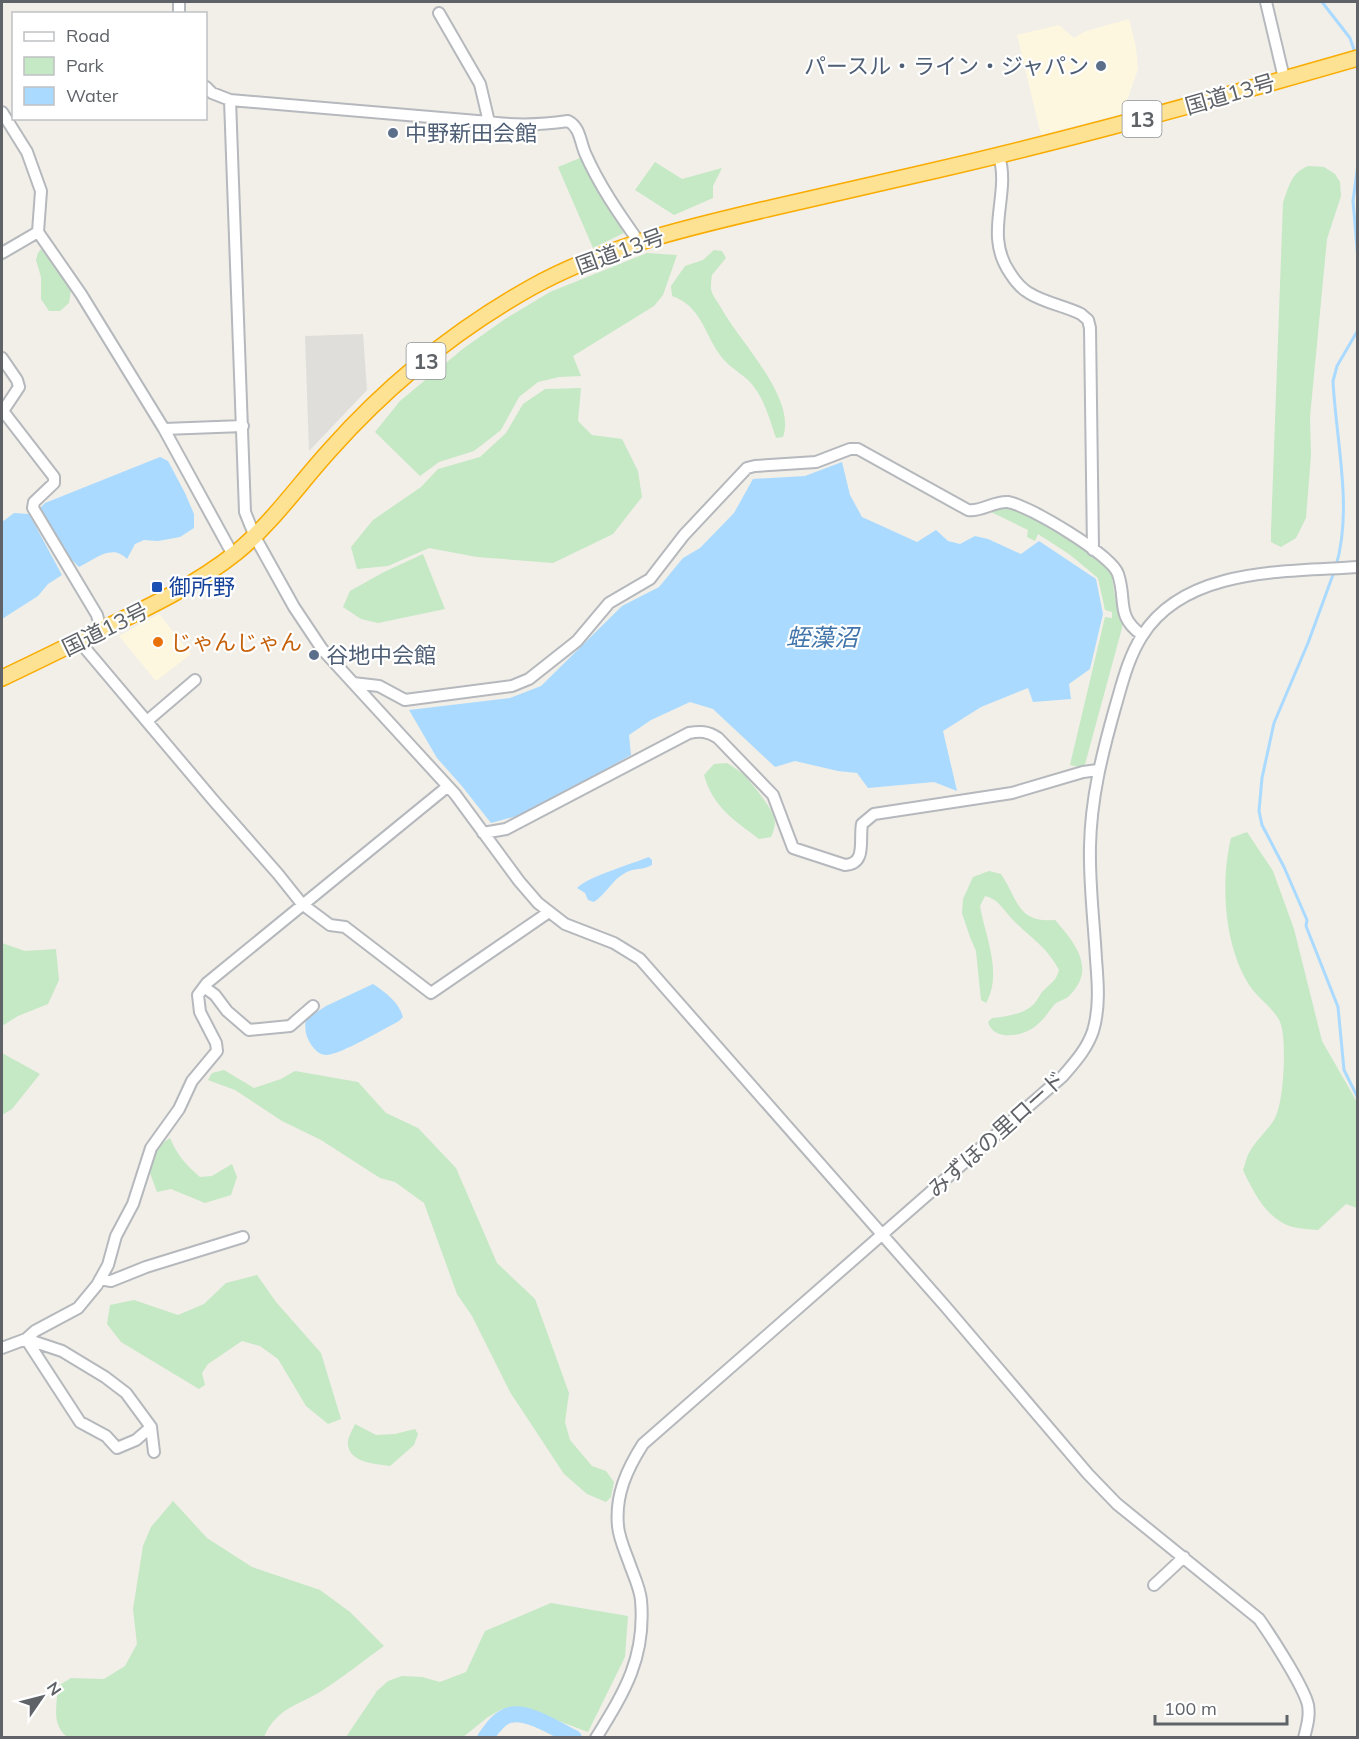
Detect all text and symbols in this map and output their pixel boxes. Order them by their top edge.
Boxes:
legend [12,12,207,120]
text: Road [66,24,110,47]
place label: パースル・ライン・ジャパン [804,52,1089,80]
text: Park [66,54,105,77]
marker: パースル・ライン・ジャパン [1094,59,1108,73]
street label: 国道13号 [1182,68,1278,120]
text: Water [66,84,119,107]
road number: 13 [1122,101,1162,137]
place label: 中野新田会館 [405,119,537,147]
marker: 中野新田会館 [386,126,400,140]
street label: 国道13号 [572,222,668,280]
road number: 13 [406,343,446,379]
place label: 御所野 [169,573,235,601]
marker: 御所野 [150,580,164,594]
street label: 国道13号 [57,596,153,662]
water label: 蛭藻沼 [786,622,861,652]
place label: じゃんじゃん [170,628,302,656]
marker: じゃんじゃん [151,635,165,649]
place label: 谷地中会館 [326,641,436,669]
marker: 谷地中会館 [307,648,321,662]
street label: みずほの里ロード [921,1065,1071,1203]
north arrow [12,1667,72,1727]
text: N [43,1678,66,1699]
scale bar [1155,1688,1287,1726]
text: 100 m [1164,1697,1217,1720]

